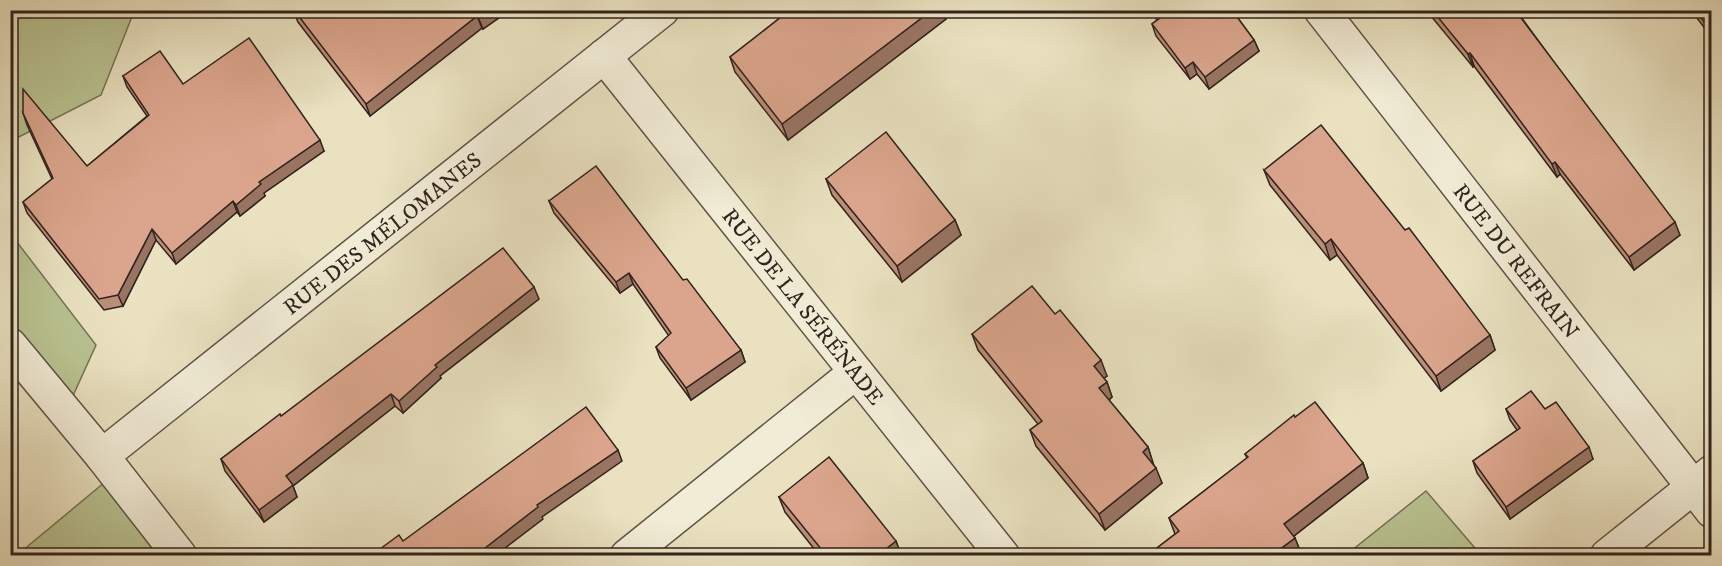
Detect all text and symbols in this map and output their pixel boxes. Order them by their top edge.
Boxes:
street label: RUE DES MÉLOMANES [278,147,488,321]
street label: RUE DU REFRAIN [1447,179,1584,344]
street label: RUE DE LA SÉRÉNADE [716,203,889,411]

